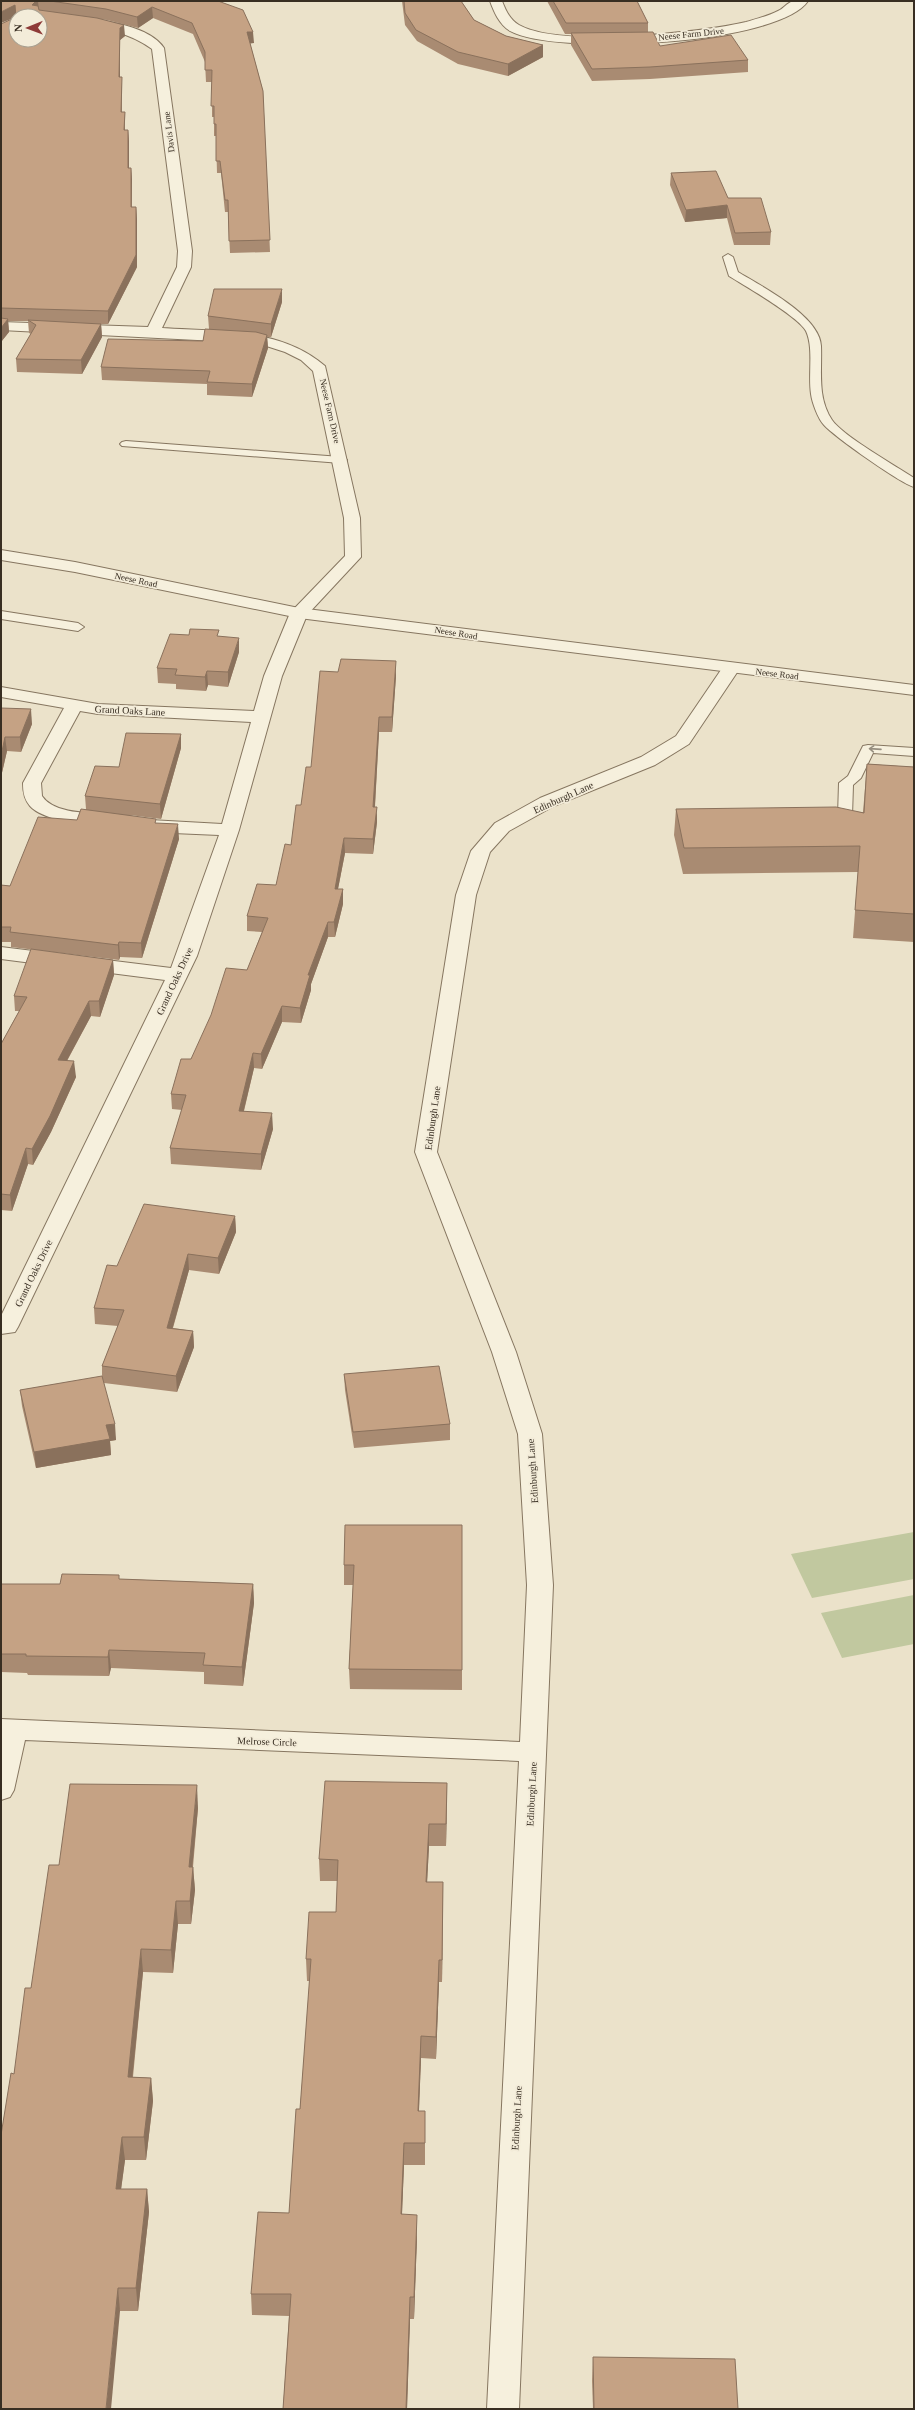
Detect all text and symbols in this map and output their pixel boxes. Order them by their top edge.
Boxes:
north arrow [8,8,48,48]
text: N [12,24,24,32]
street label: Neese Farm Drive [658,26,724,42]
street label: Davis Lane [162,111,176,153]
street label: Neese Farm Drive [318,378,342,444]
street label: Neese Road [114,571,159,589]
street label: Neese Road [434,625,479,641]
street label: Neese Road [755,666,800,682]
street label: Grand Oaks Lane [94,703,166,718]
one-way arrow [869,746,882,753]
street label: Edinburgh Lane [531,779,595,816]
street label: Grand Oaks Drive [154,945,195,1017]
street label: Edinburgh Lane [423,1085,443,1151]
street label: Grand Oaks Drive [12,1237,55,1309]
street label: Edinburgh Lane [525,1438,540,1504]
street label: Melrose Circle [237,1735,298,1748]
street label: Edinburgh Lane [524,1761,539,1827]
street label: Edinburgh Lane [509,2085,524,2151]

